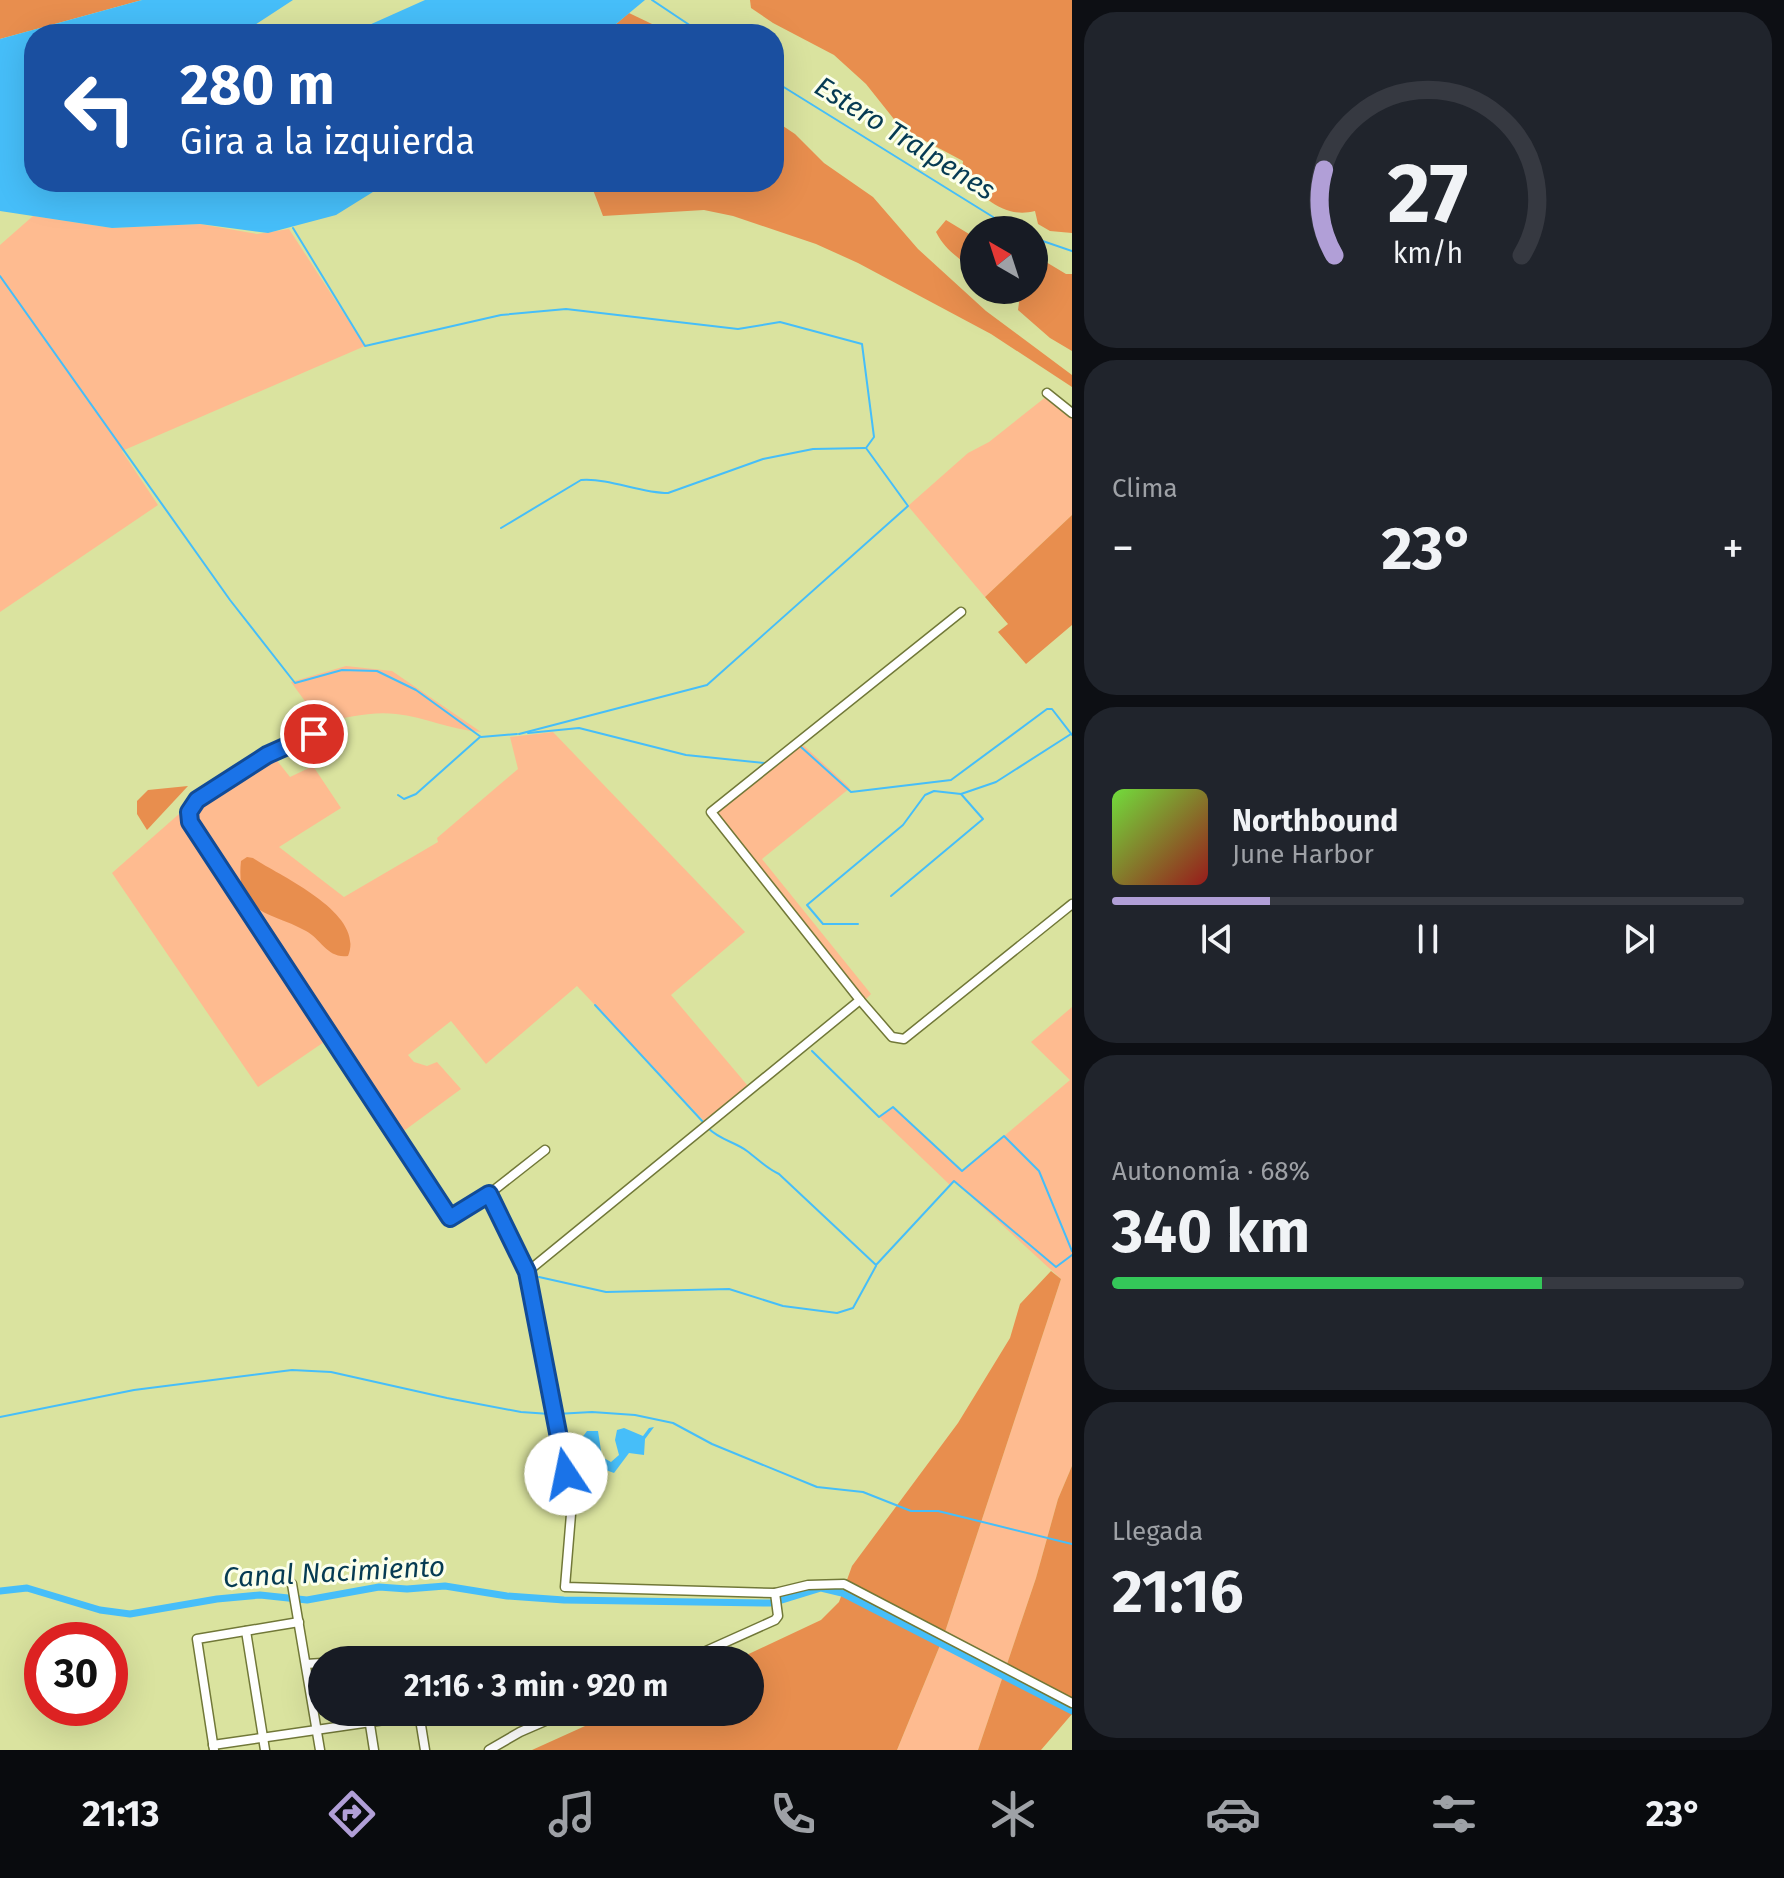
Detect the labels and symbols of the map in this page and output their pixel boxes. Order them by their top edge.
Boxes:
water label: Estero Tralpenes [809,69,1001,207]
north arrow [960,216,1048,304]
pin [280,700,348,768]
position arrow [524,1432,608,1516]
water label: Canal Nacimiento [222,1550,446,1594]
speed limit sign: 30 [24,1622,128,1726]

